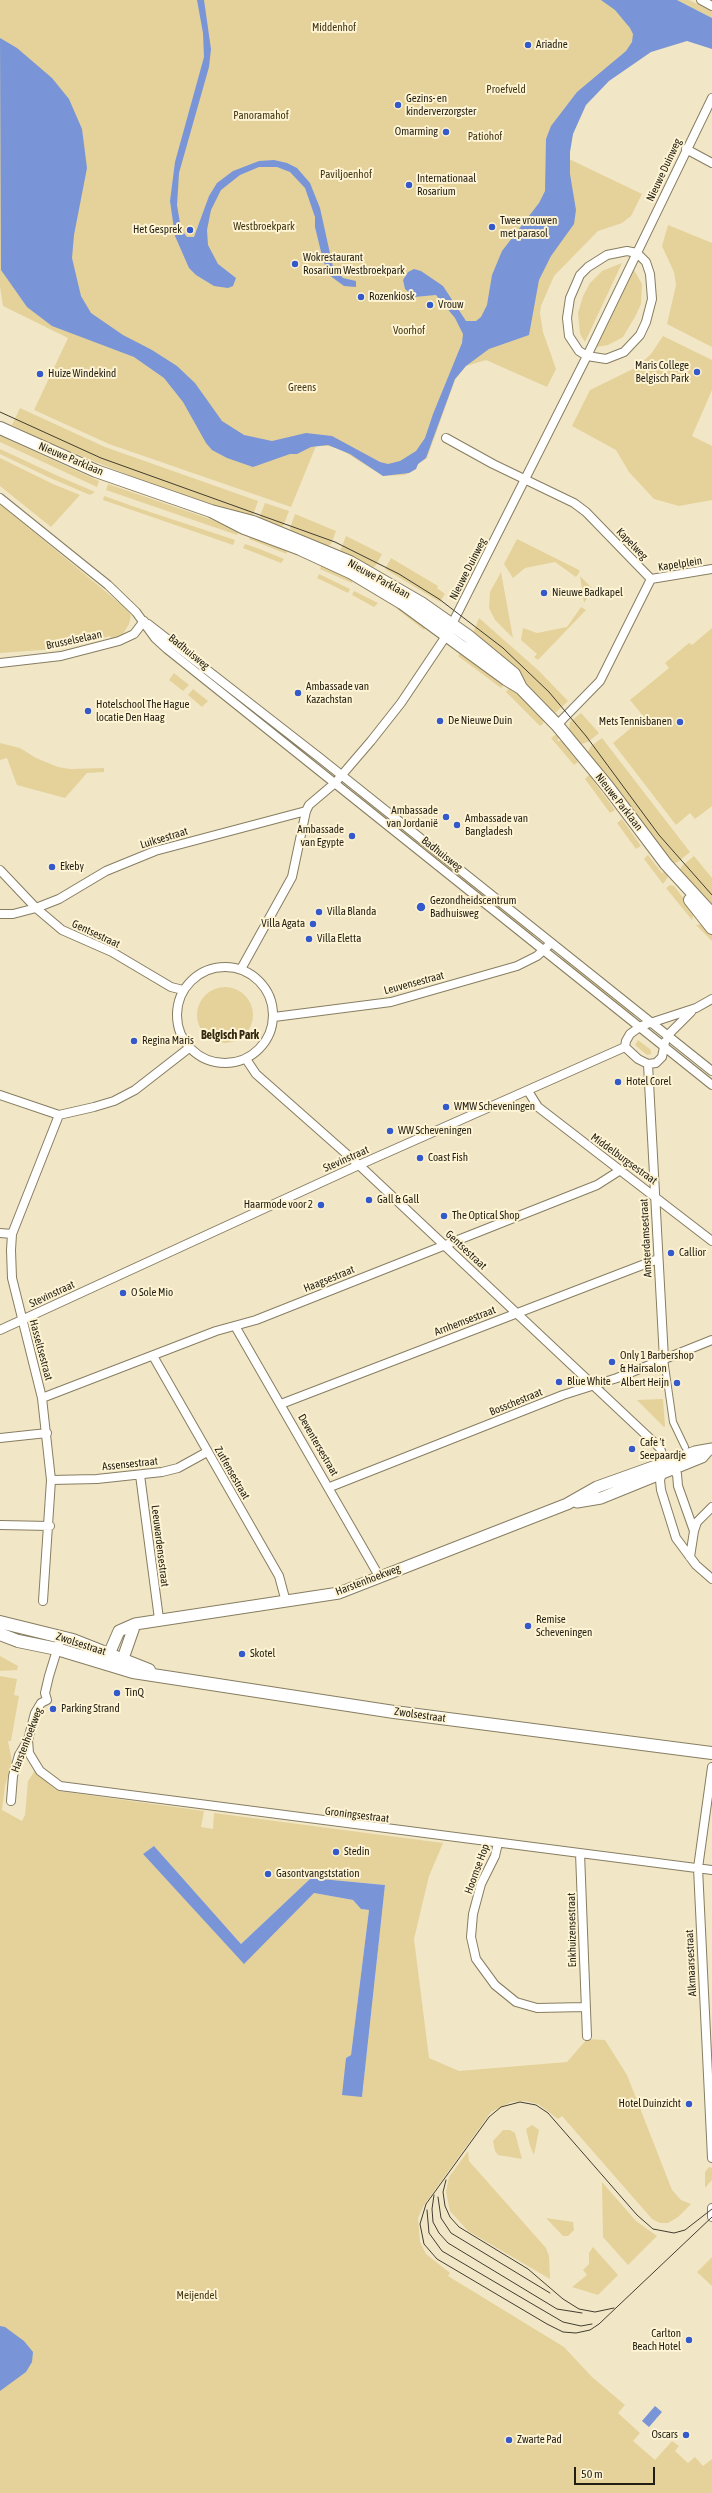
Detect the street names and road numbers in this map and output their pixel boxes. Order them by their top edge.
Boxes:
street label: Nieuwe Duinweg [644,136,684,204]
street label: Nieuwe Parklaan [37,439,105,479]
street label: Kapelweg [614,525,650,563]
street label: Nieuwe Duinweg [447,536,489,602]
street label: Kapelplein [657,554,703,574]
street label: Nieuwe Parklaan [346,556,412,602]
street label: Brusselselaan [45,628,103,652]
street label: Badhuisweg [166,632,212,672]
street label: Nieuwe Parklaan [593,771,645,833]
street label: Luiksestraat [139,824,189,852]
street label: Badhuisweg [419,834,465,874]
street label: Gentsestraat [70,917,122,951]
street label: Leuvensestraat [383,969,445,997]
street label: Middelburgsestraat [588,1131,660,1187]
street label: Stevinstraat [321,1143,371,1175]
street label: Amsterdamsestraat [637,1198,655,1278]
street label: Gentsestraat [443,1228,489,1272]
street label: Haagsestraat [302,1263,356,1295]
street label: Stevinstraat [27,1278,77,1310]
street label: Arnhemsestraat [432,1303,498,1339]
street label: Hasseltsestraat [27,1318,55,1382]
street label: Bosschestraat [488,1385,544,1419]
street label: Deventersestraat [295,1412,341,1478]
street label: Zutfensestraat [211,1444,253,1502]
street label: Assensestraat [102,1455,158,1473]
street label: Leeuwardensestraat [148,1504,172,1588]
street label: Harstenhoekweg [334,1562,402,1598]
street label: Zwolsestraat [54,1630,108,1658]
street label: Zwolsestraat [393,1705,447,1725]
street label: Harstenhoekweg [9,1706,45,1774]
street label: Groningsestraat [324,1805,390,1825]
street label: Hoornse Hop [462,1842,492,1896]
street label: Enkhuizensestraat [565,1893,579,1967]
street label: Alkmaarsestraat [683,1929,699,1997]

